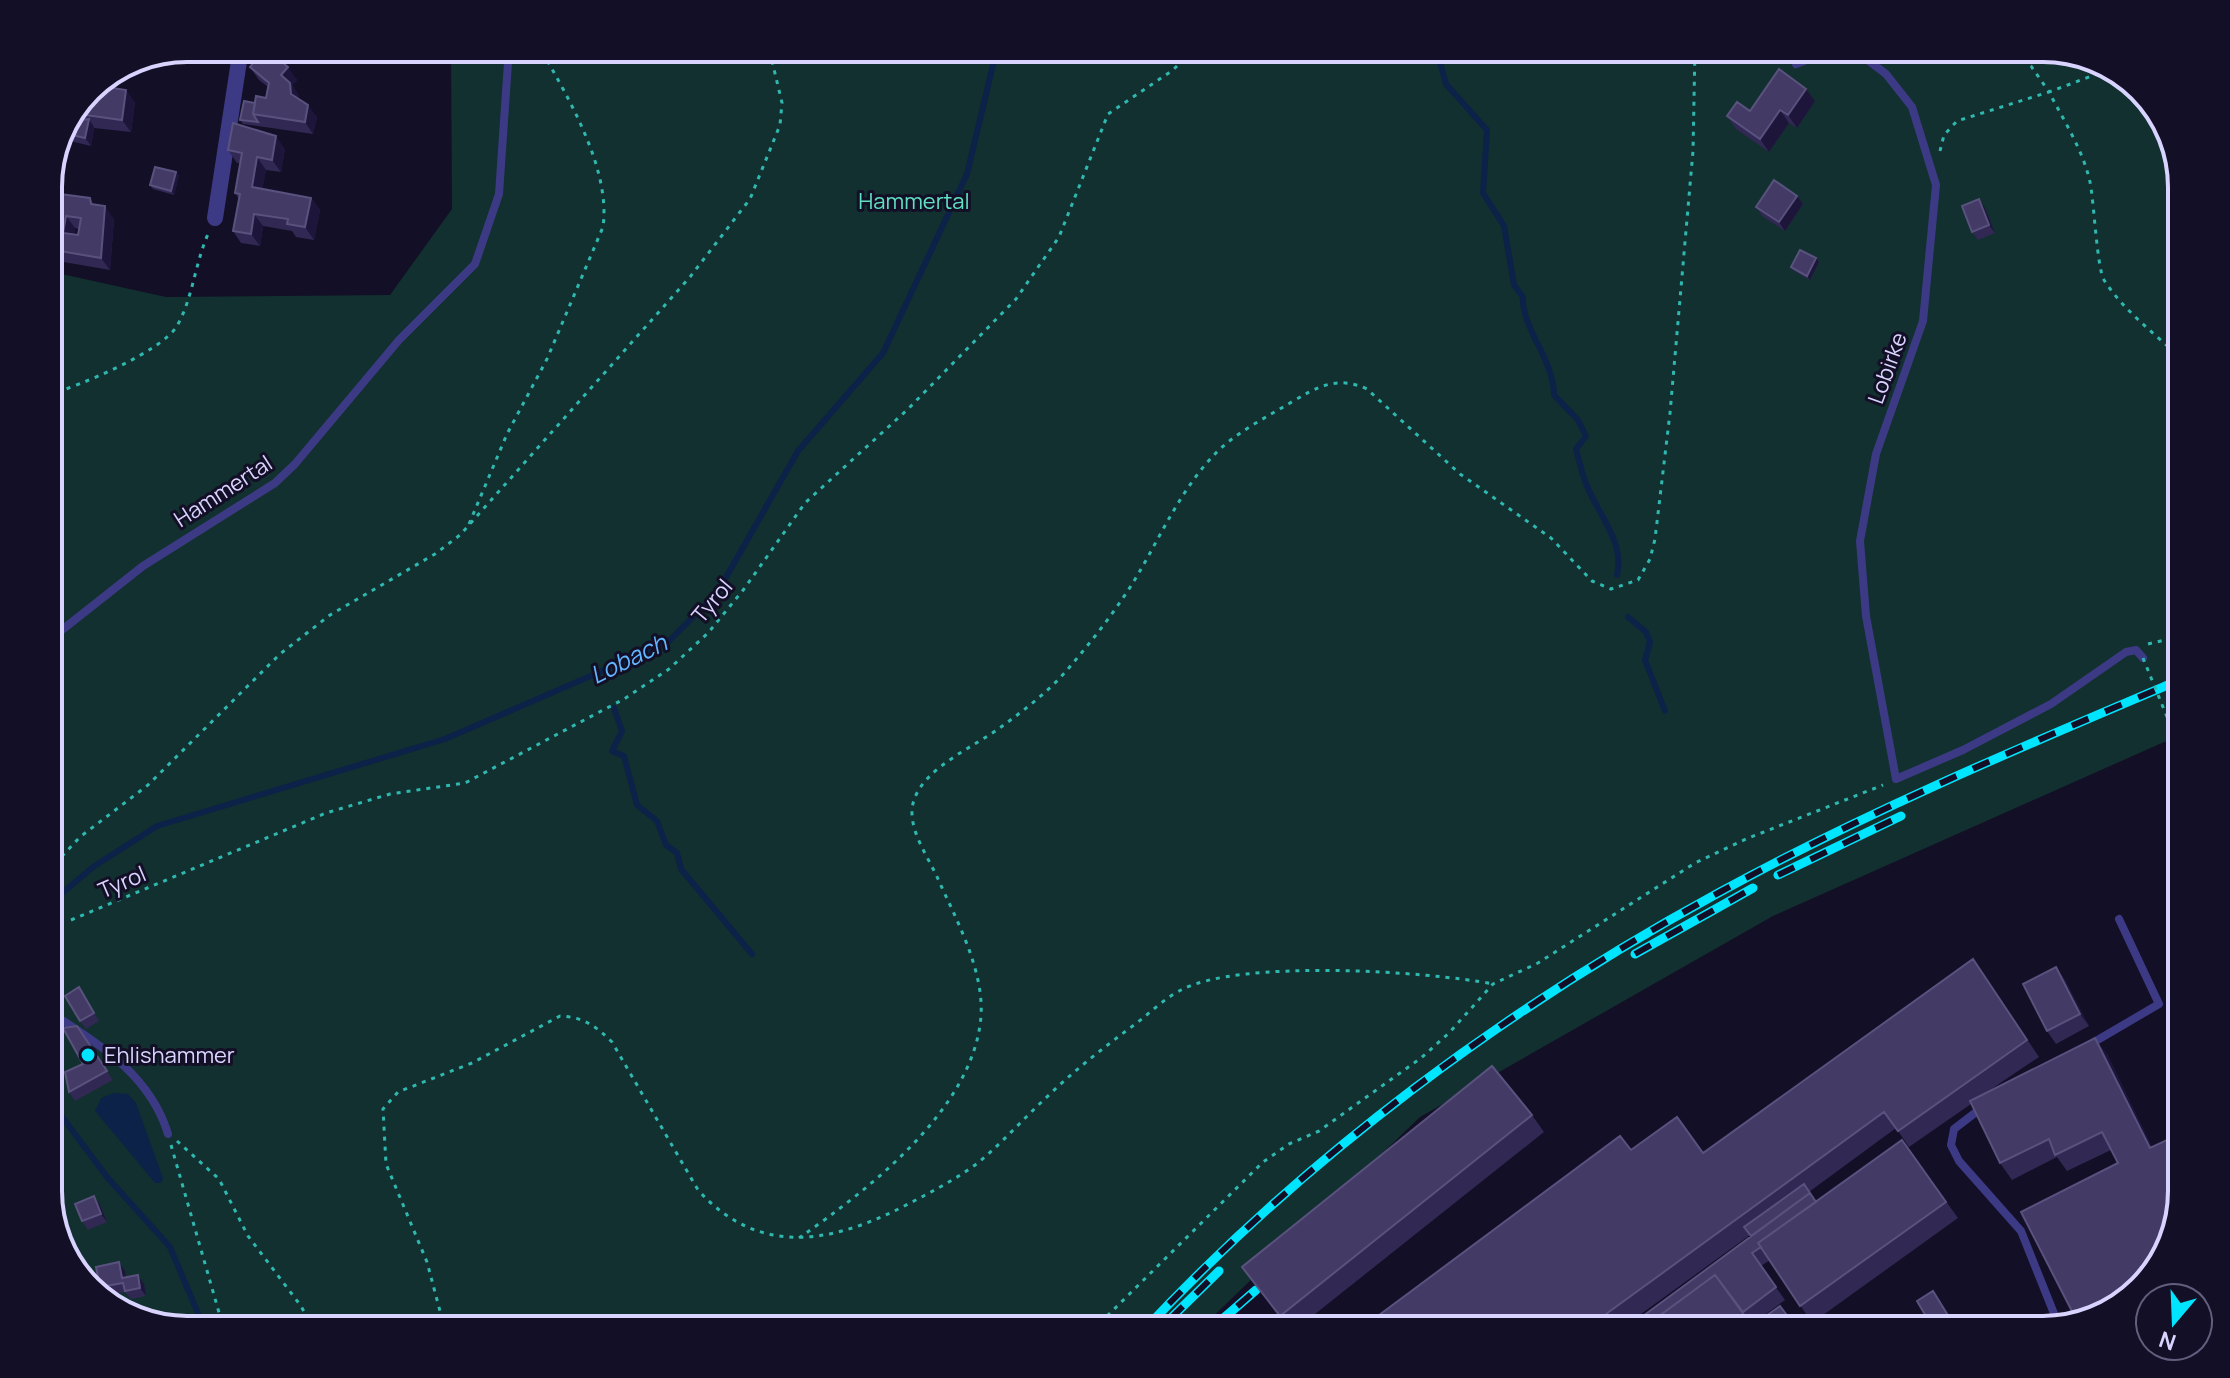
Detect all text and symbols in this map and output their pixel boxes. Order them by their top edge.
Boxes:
park label: Hammertal [858,186,970,216]
street label: Lobirke [1860,328,1914,408]
street label: Hammertal [168,448,278,534]
street label: Tyrol [685,573,739,629]
water label: Lobach [584,625,673,691]
street label: Tyrol [94,859,150,905]
place label: Ehlishammer [104,1040,235,1070]
marker: Ehlishammer [79,1046,97,1064]
north arrow [2134,1282,2214,1362]
text: N [2155,1324,2180,1358]

